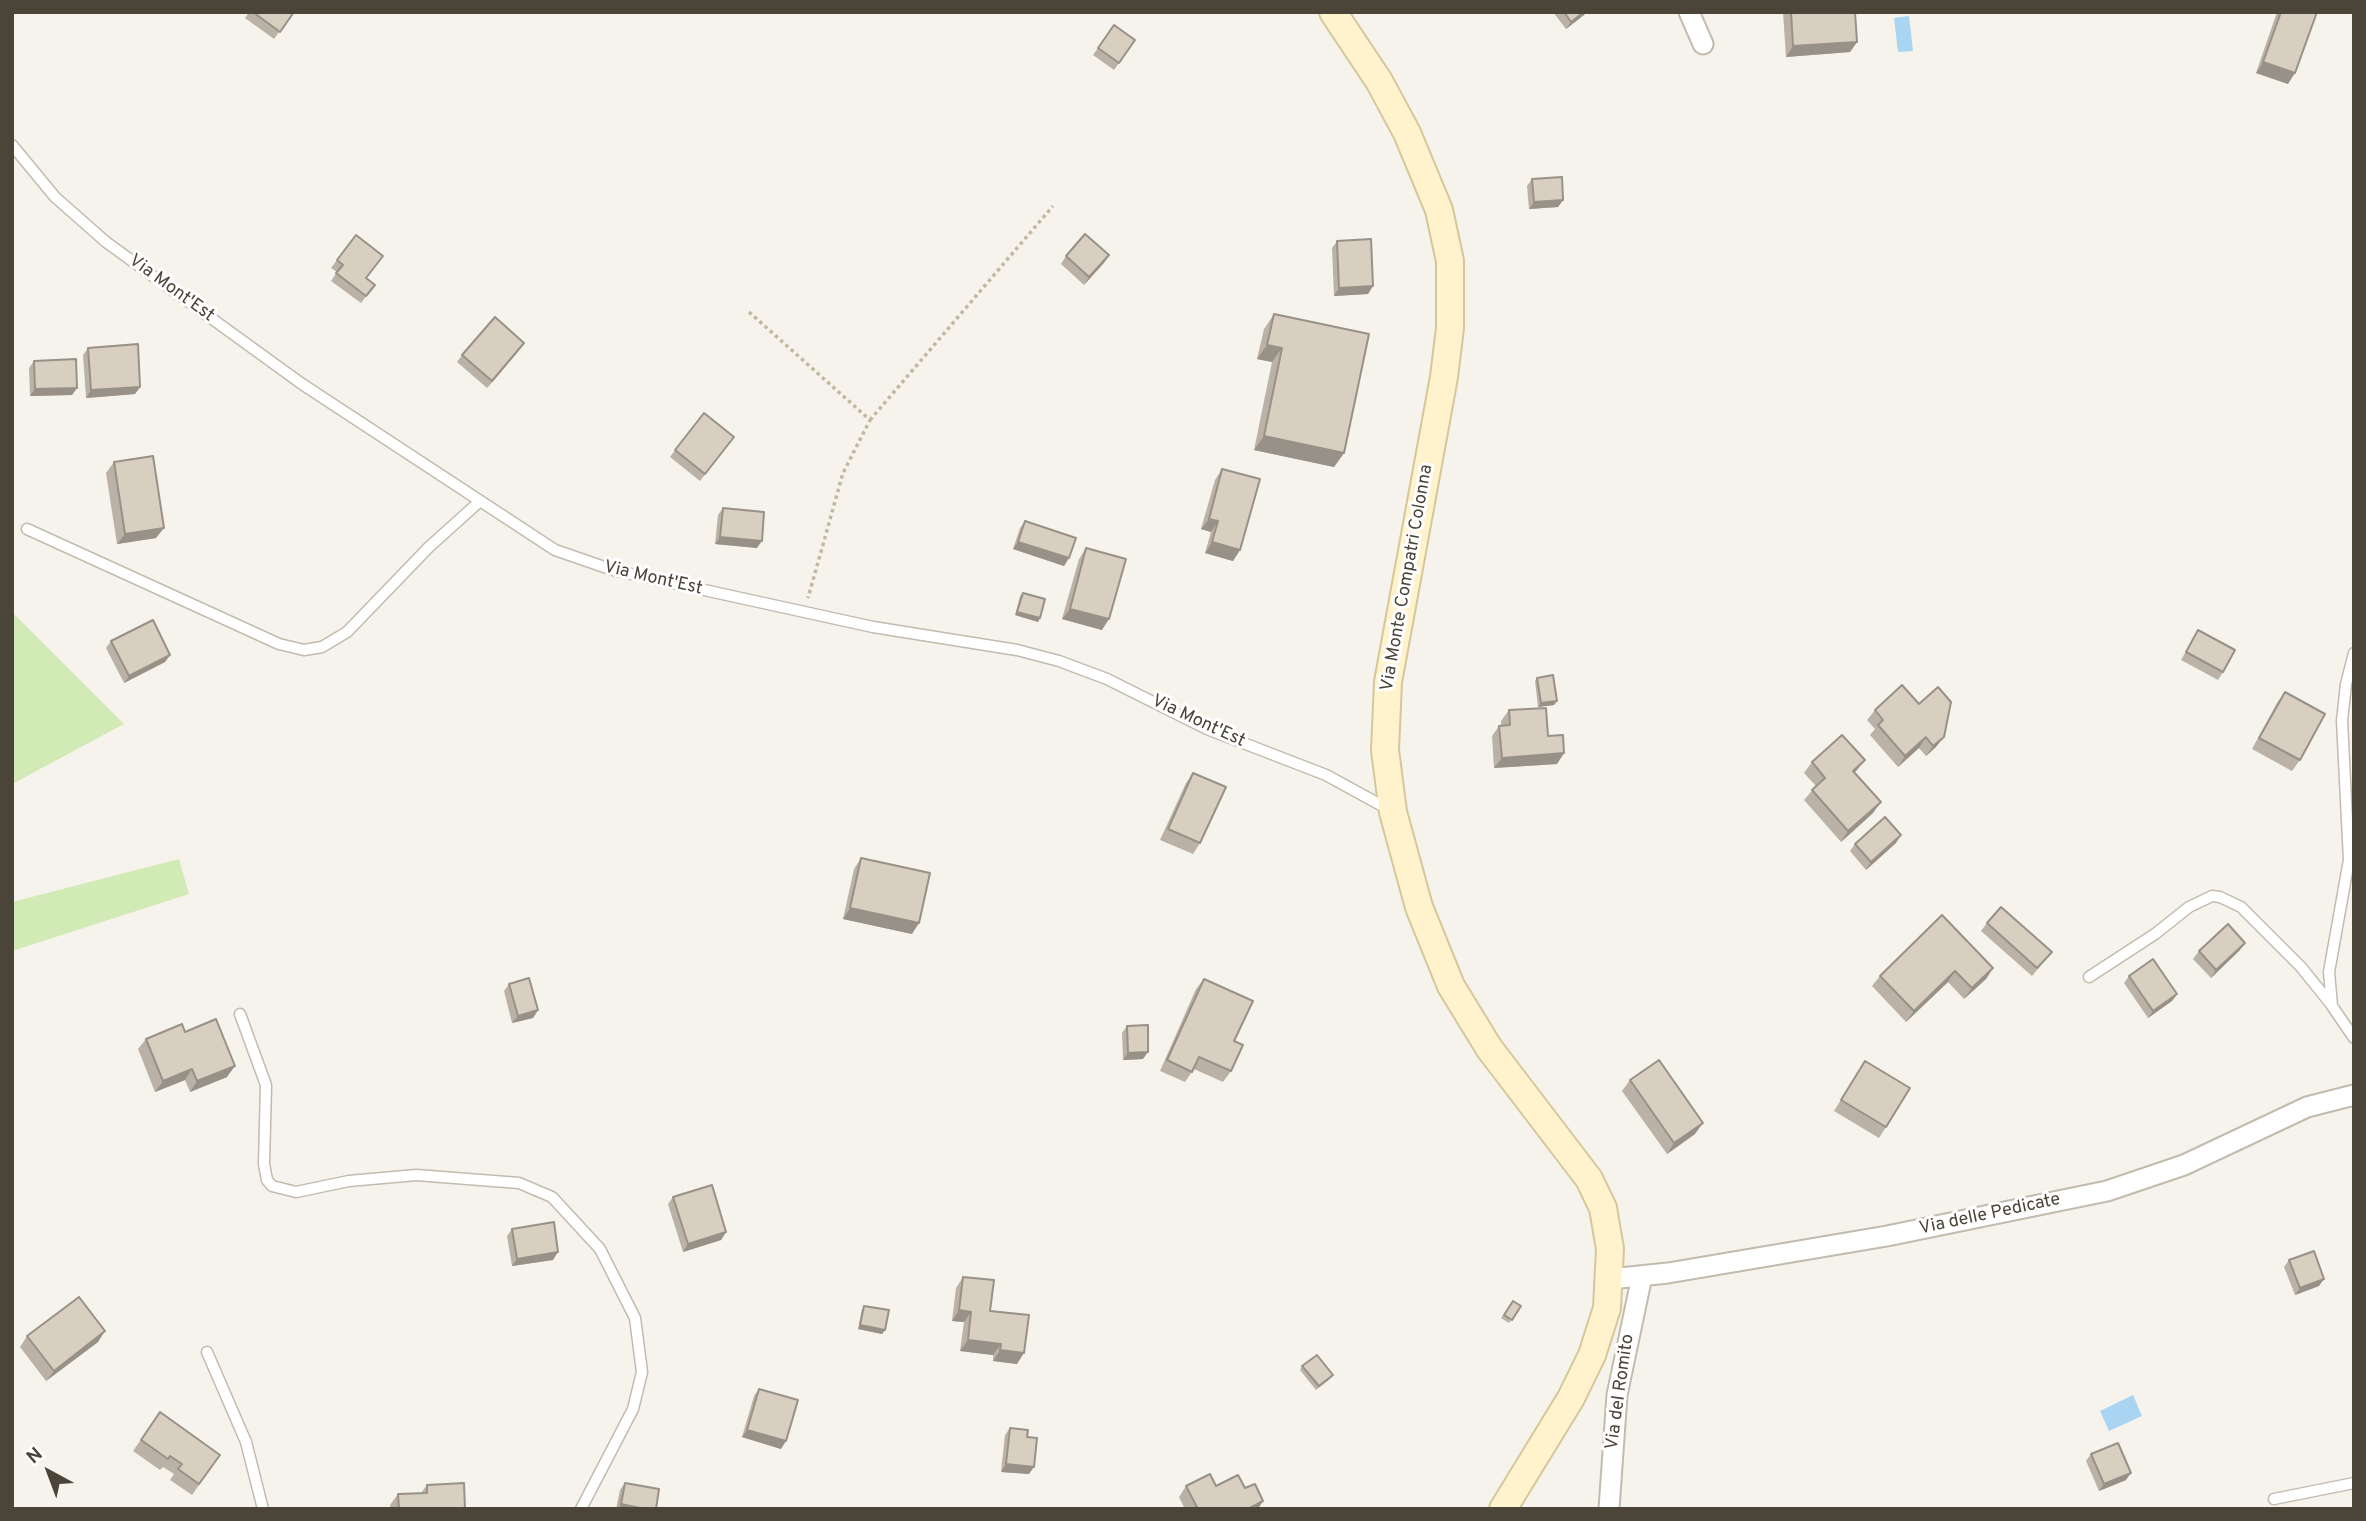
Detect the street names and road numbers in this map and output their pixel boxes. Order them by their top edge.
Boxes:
street label: Via Mont'Est [124,251,218,327]
street label: Via Monte Compatri Colonna [1377,463,1439,693]
street label: Via Mont'Est [602,557,704,601]
street label: Via Mont'Est [1148,691,1248,753]
street label: Via delle Pedicate [1918,1190,2062,1240]
street label: Via del Romito [1602,1333,1640,1451]

